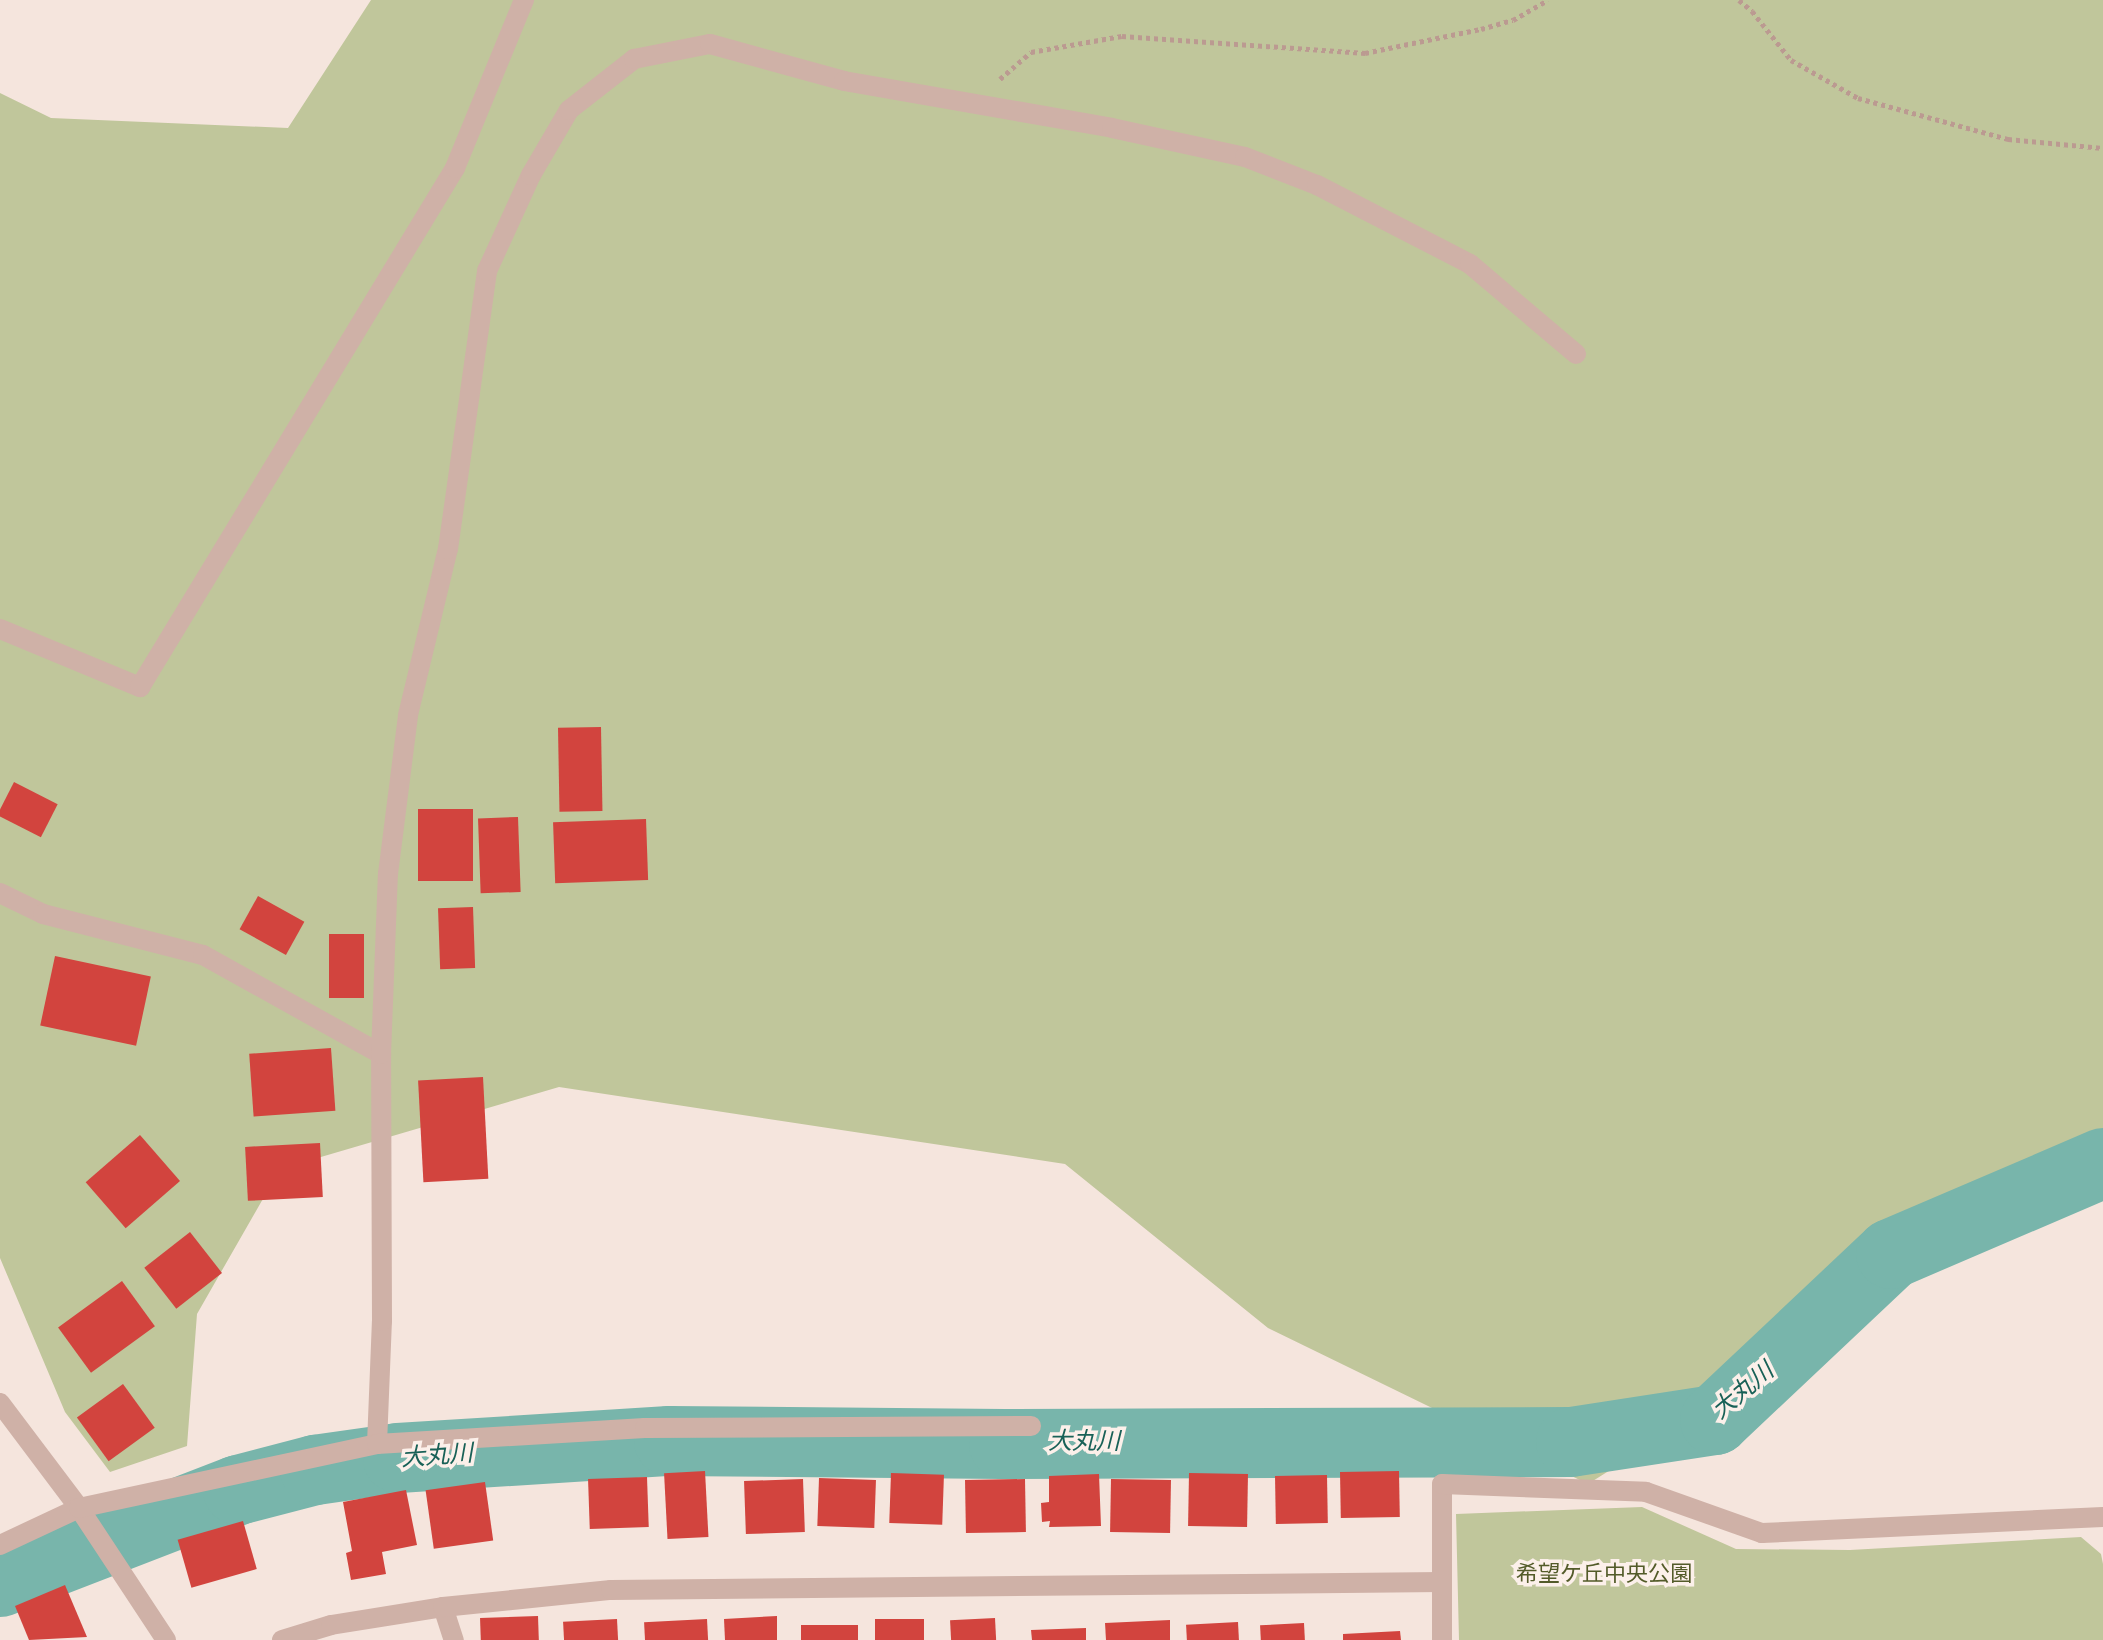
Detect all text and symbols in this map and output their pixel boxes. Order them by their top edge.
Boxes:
water label: 大丸川 [1706,1357,1780,1425]
water label: 大丸川 [1048,1428,1120,1456]
water label: 大丸川 [400,1439,474,1473]
park label: 希望ケ丘中央公園 [1516,1562,1692,1588]

